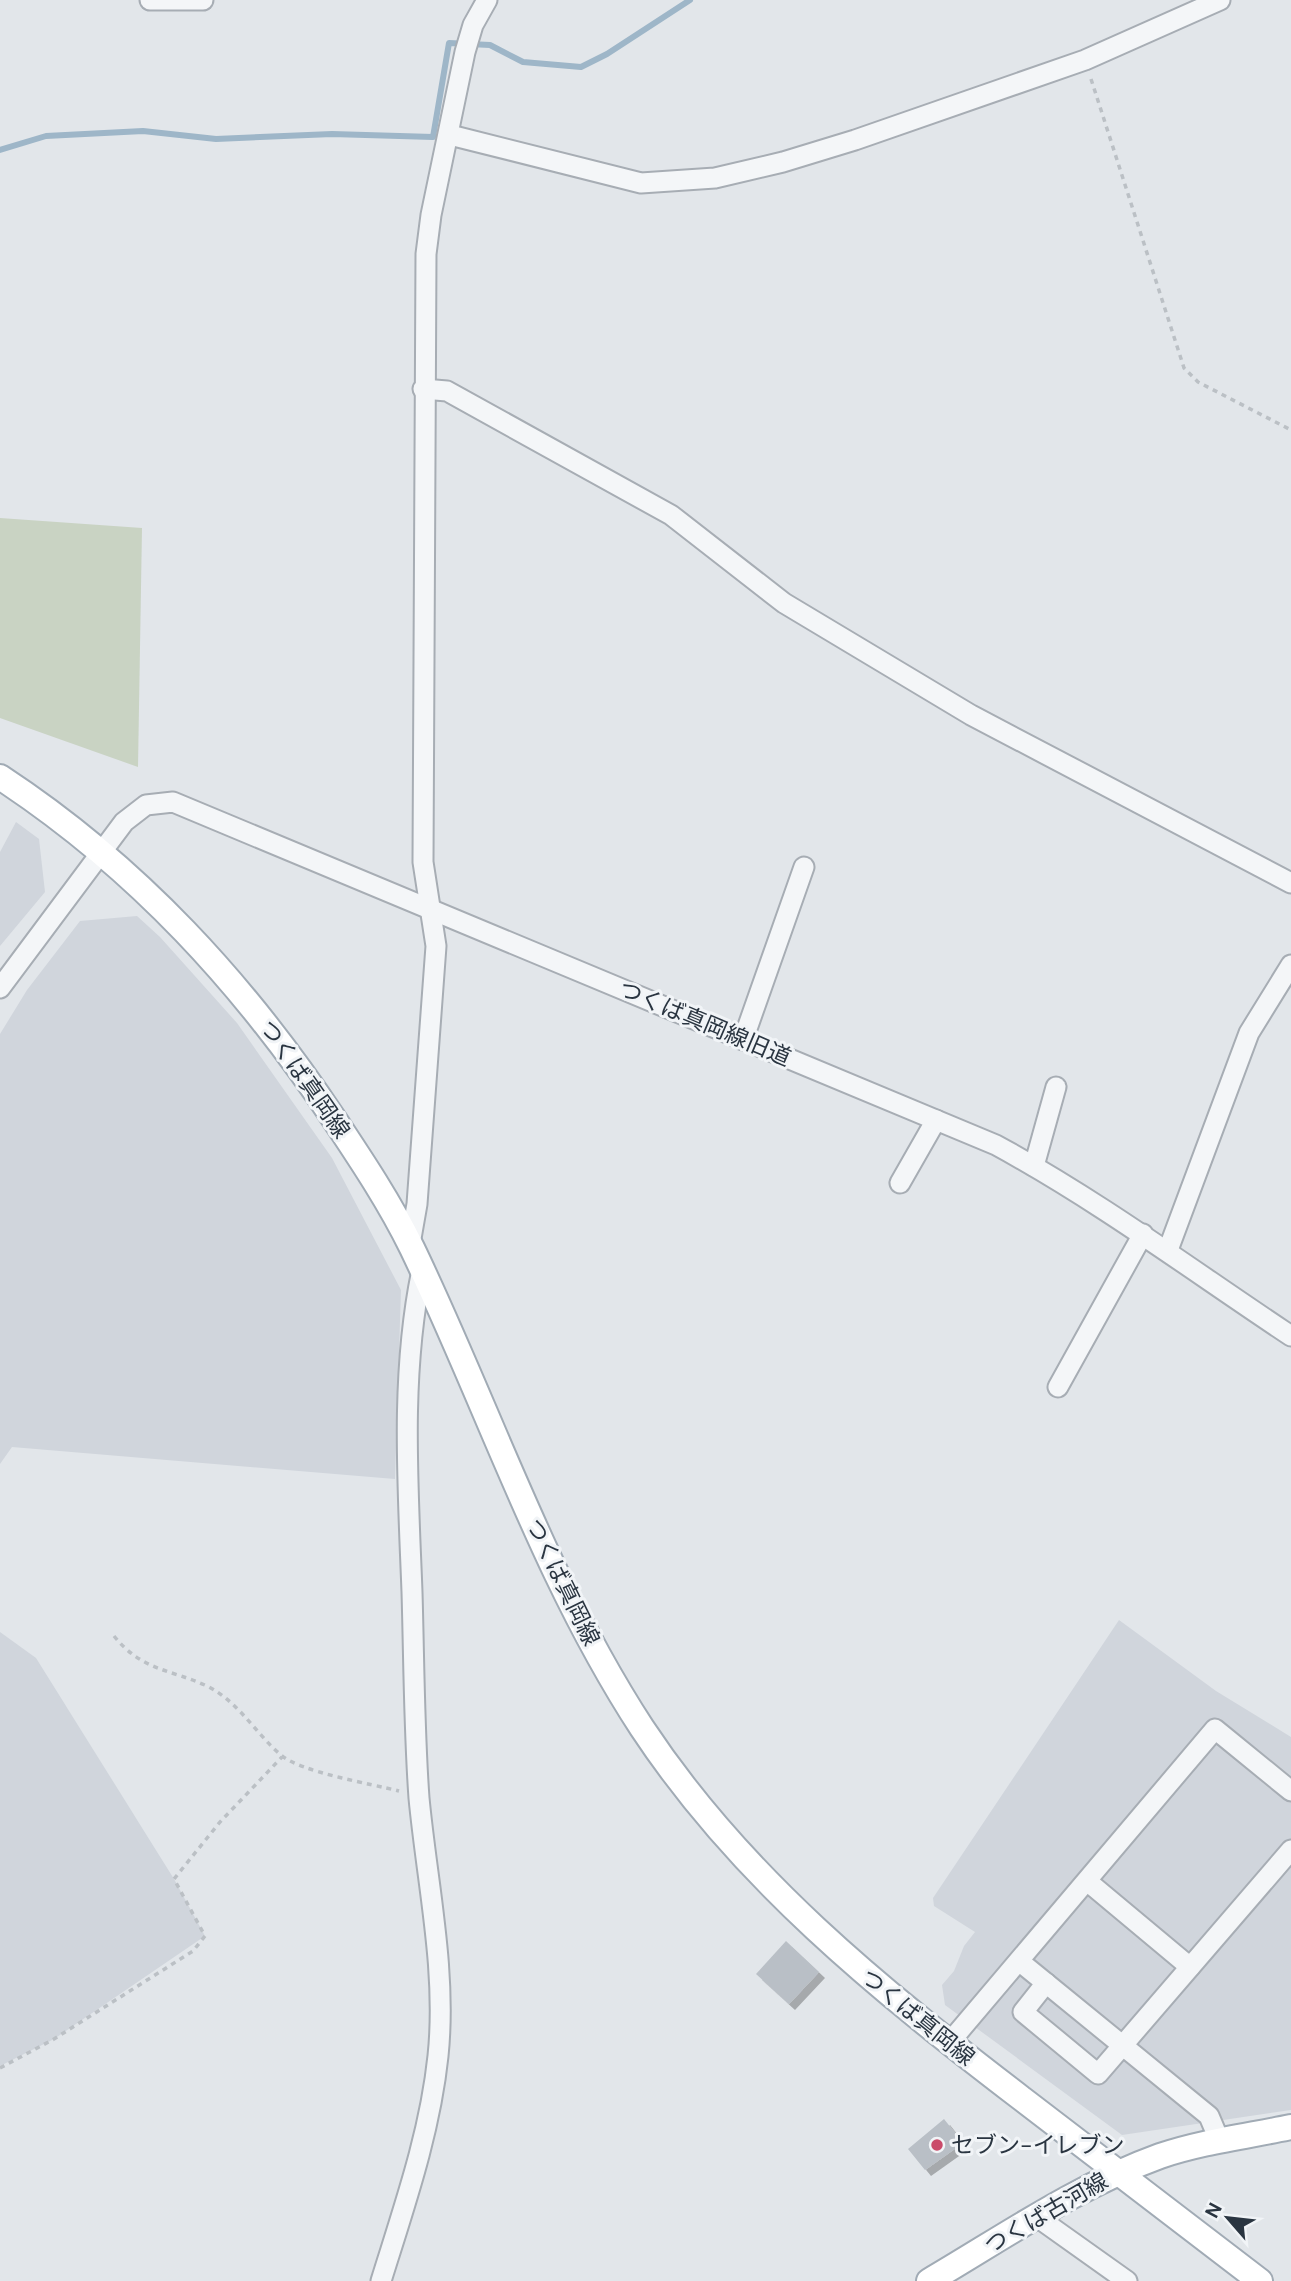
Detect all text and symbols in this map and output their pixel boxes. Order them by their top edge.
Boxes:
street label: つくば真岡線旧道 [614,973,796,1073]
street label: つくば真岡線 [253,1014,357,1144]
street label: つくば真岡線 [519,1513,607,1651]
street label: つくば真岡線 [855,1962,981,2072]
place label: セブン-イレブン [951,2130,1124,2160]
marker: セブン-イレブン [929,2137,945,2153]
street label: つくば古河線 [979,2166,1113,2260]
north arrow [1193,2183,1263,2253]
text: N [1199,2198,1228,2222]

